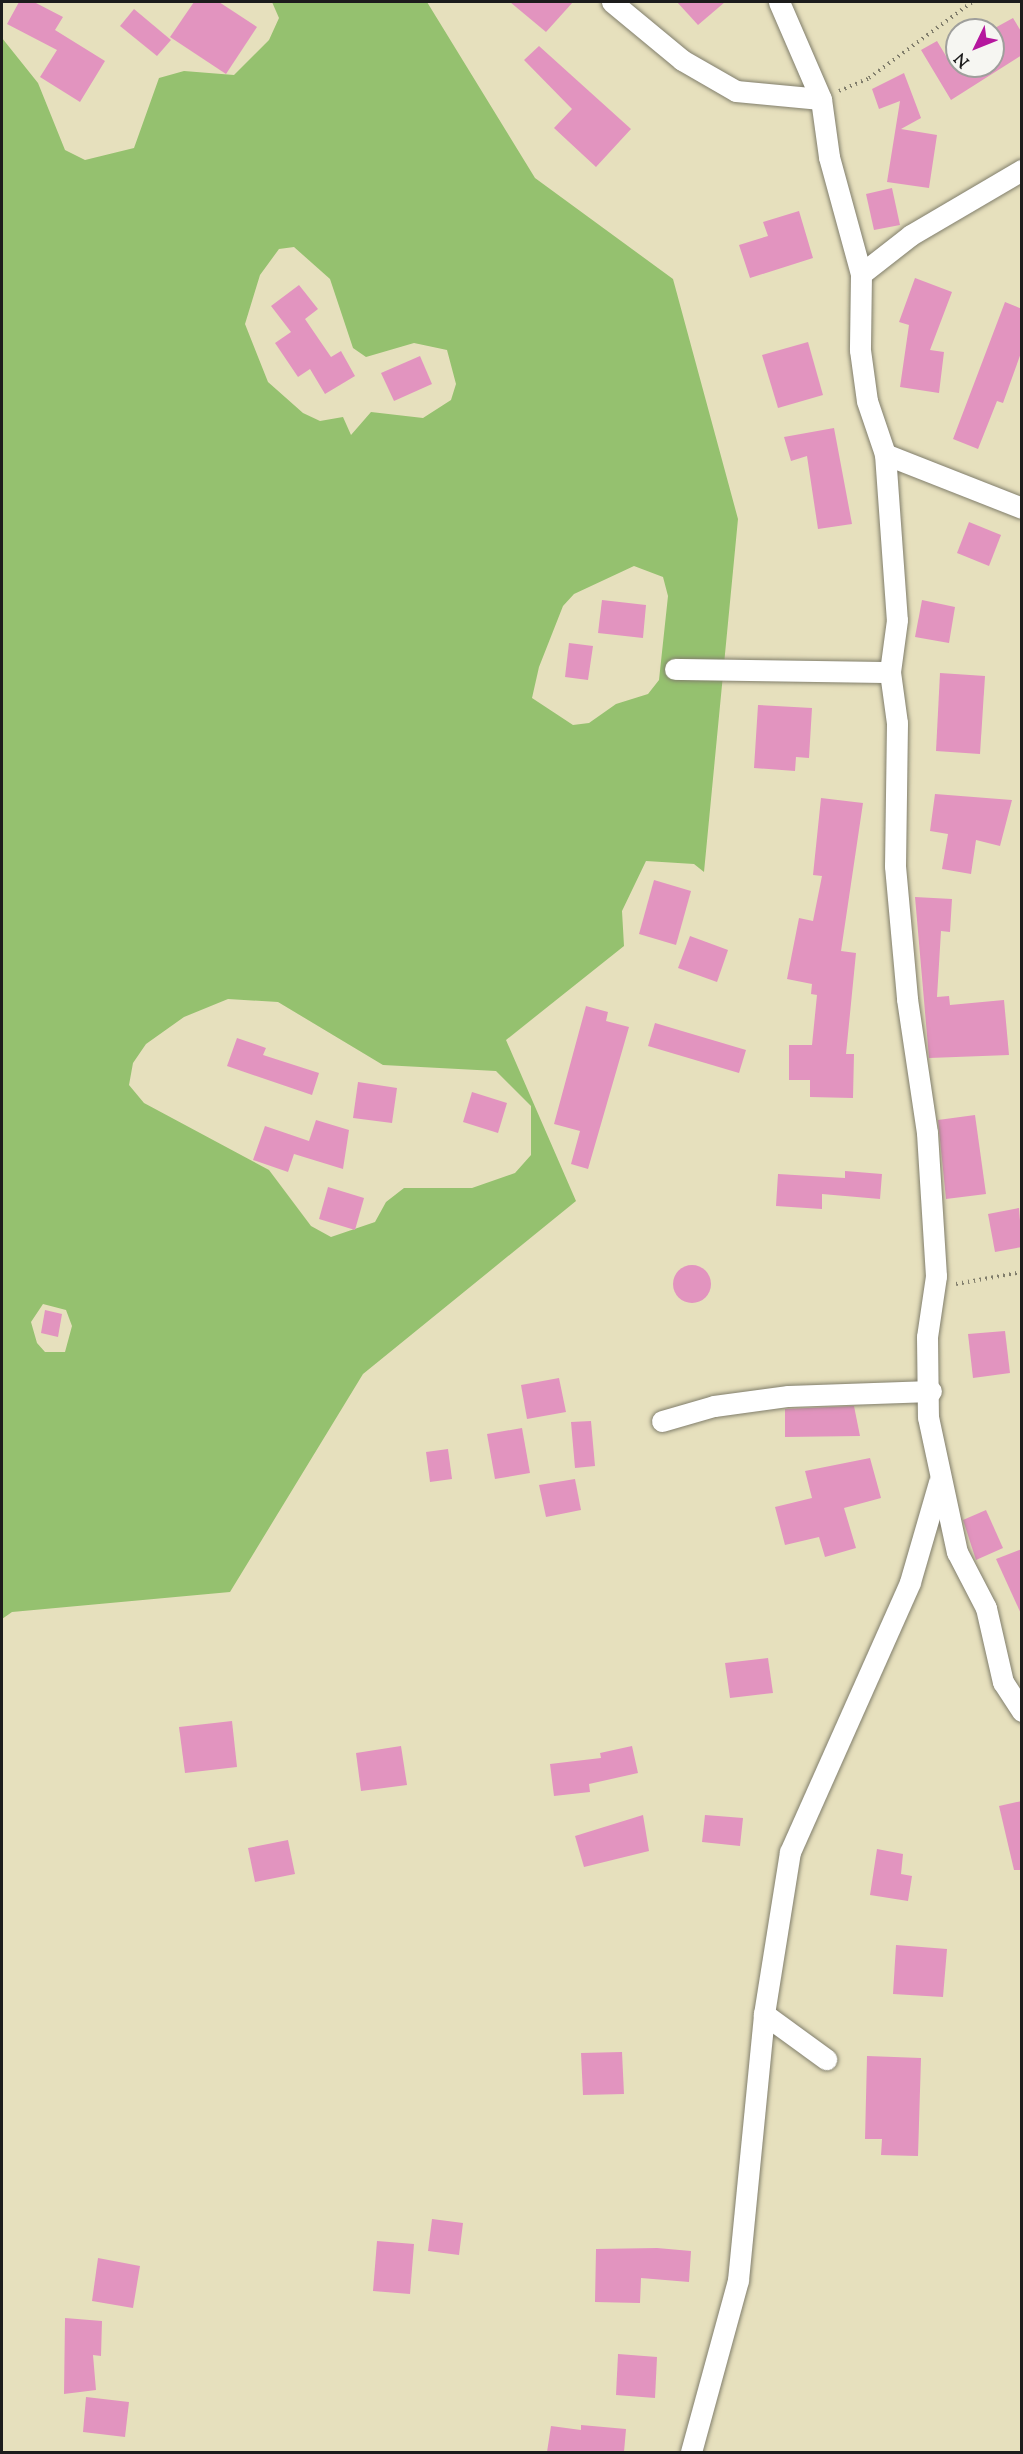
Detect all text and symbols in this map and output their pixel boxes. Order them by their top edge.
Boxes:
north arrow [945,18,1005,78]
text: N [950,47,976,72]

